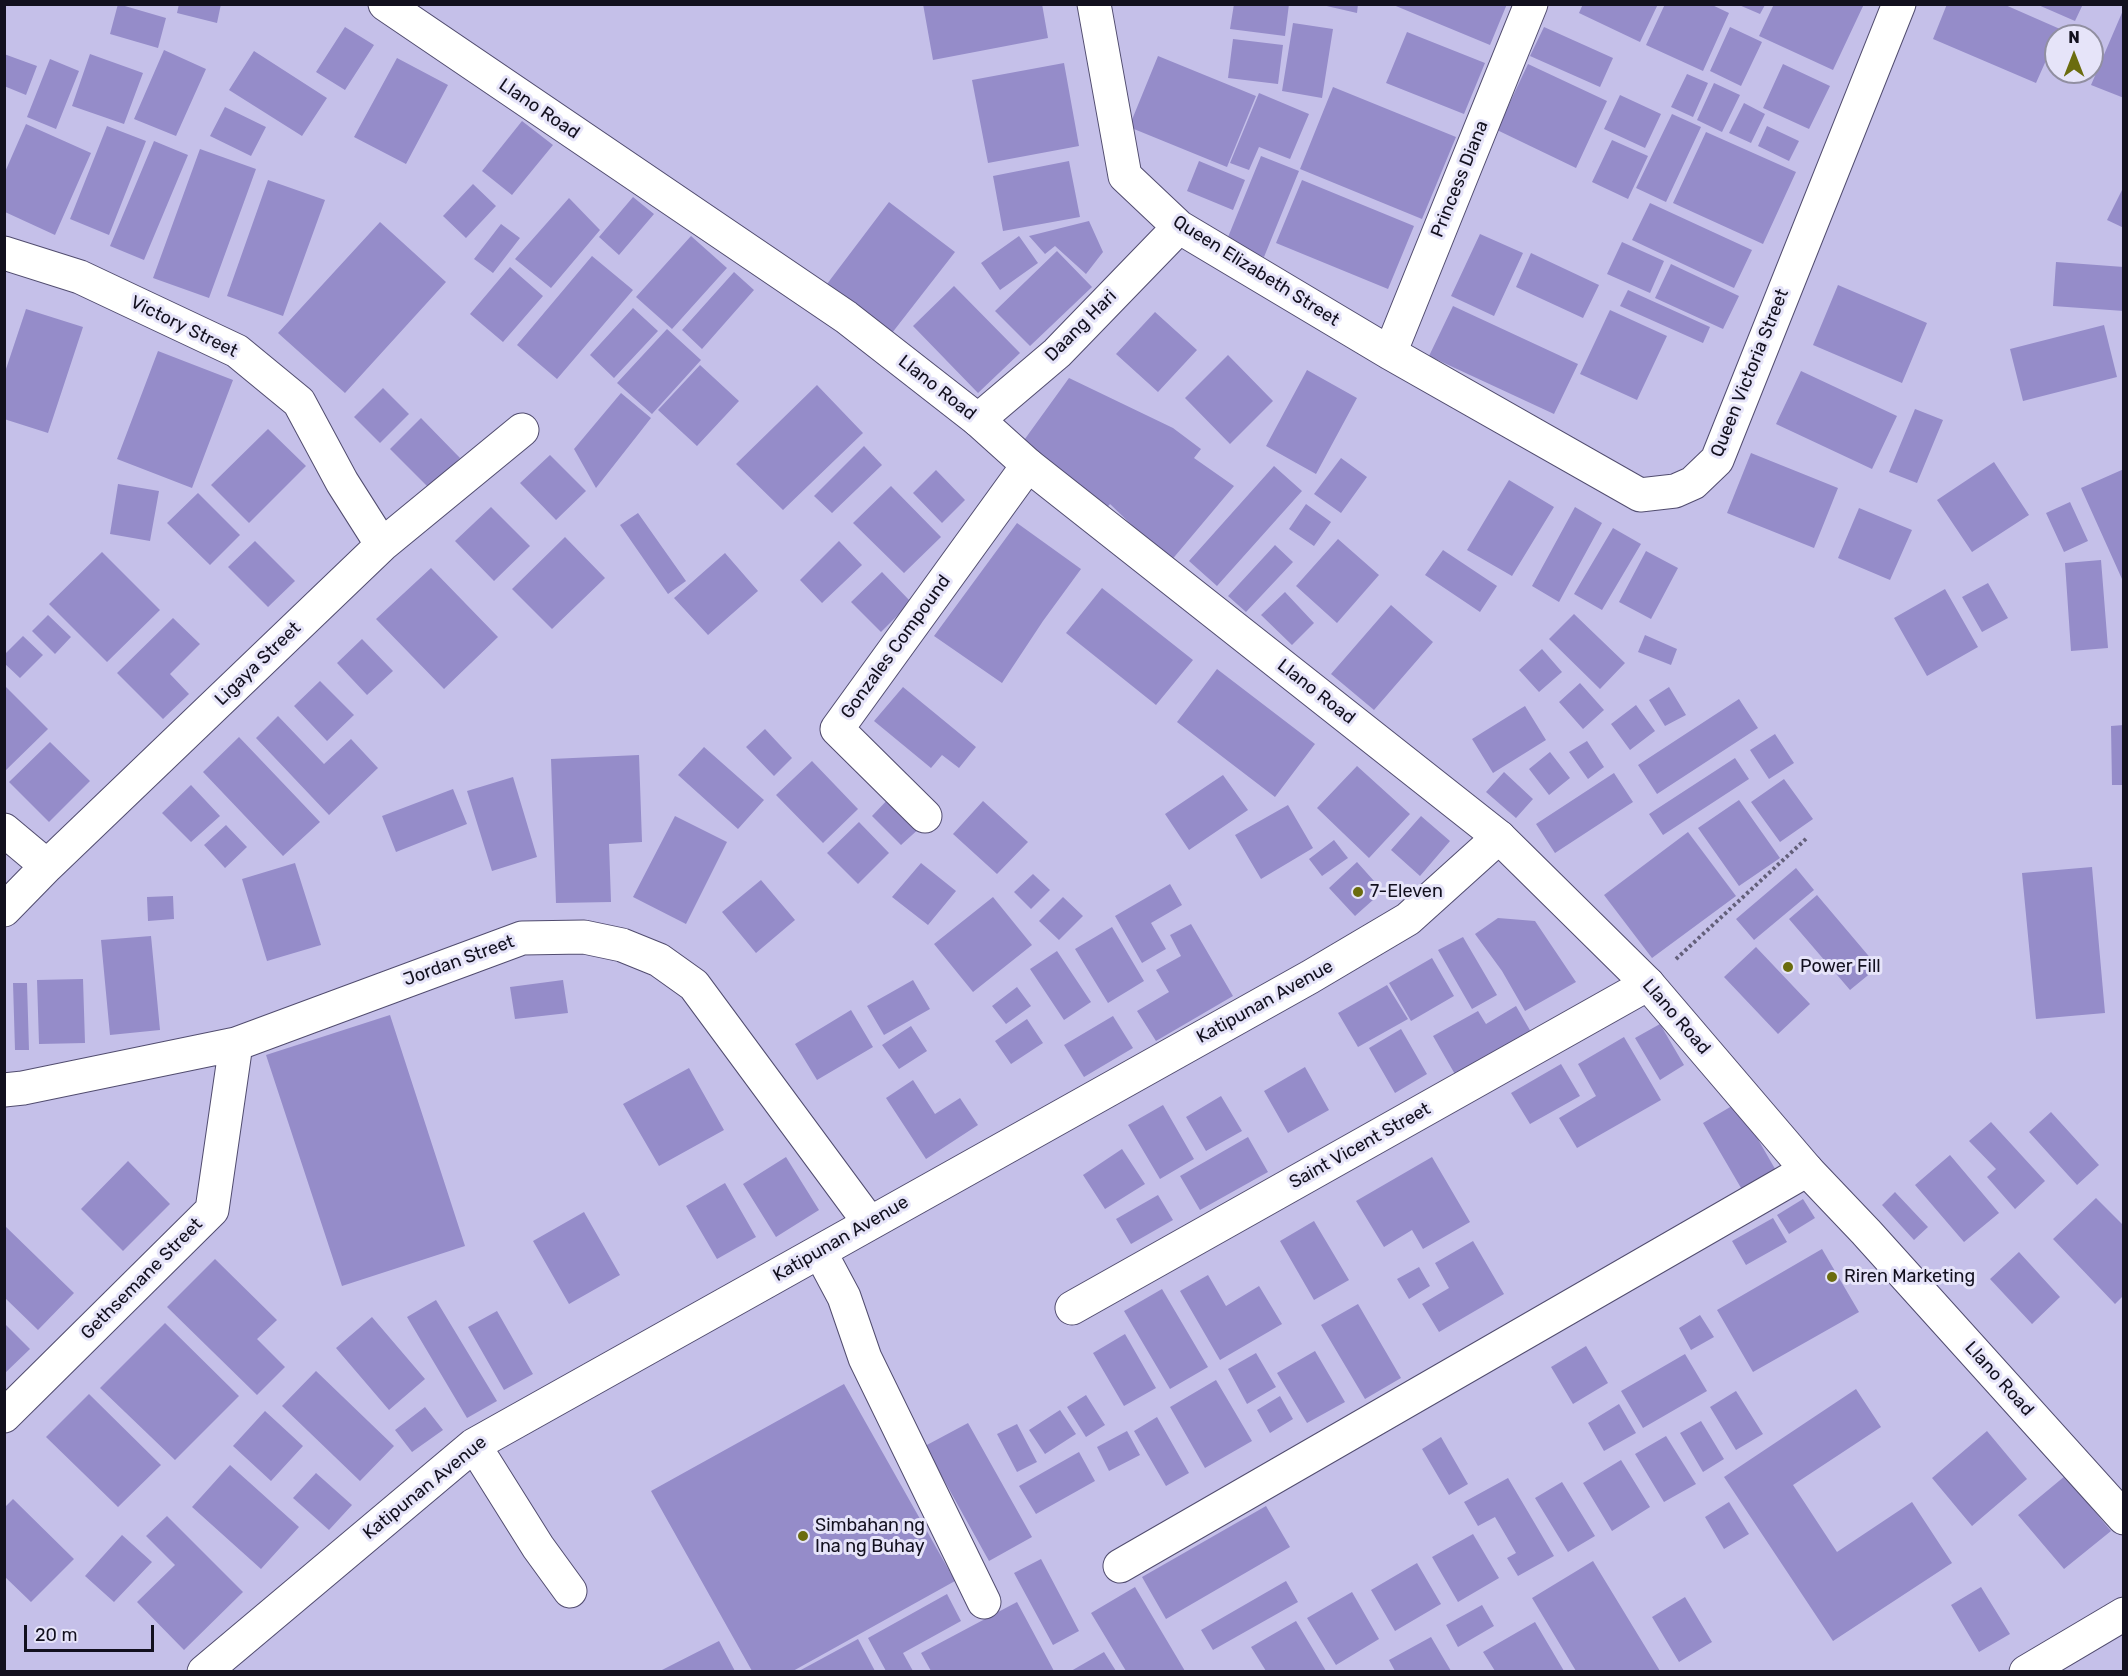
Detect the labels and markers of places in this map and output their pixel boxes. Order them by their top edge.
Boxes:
place label: 7-Eleven [1370,881,1443,903]
marker: 7-Eleven [1351,885,1365,899]
place label: Power Fill [1800,956,1881,978]
marker: Power Fill [1781,960,1795,974]
place label: Riren Marketing [1844,1266,1975,1288]
marker: Riren Marketing [1825,1270,1839,1284]
place label: Simbahan ng Ina ng Buhay [815,1515,925,1558]
marker: Simbahan ng Ina ng Buhay [796,1529,810,1543]

